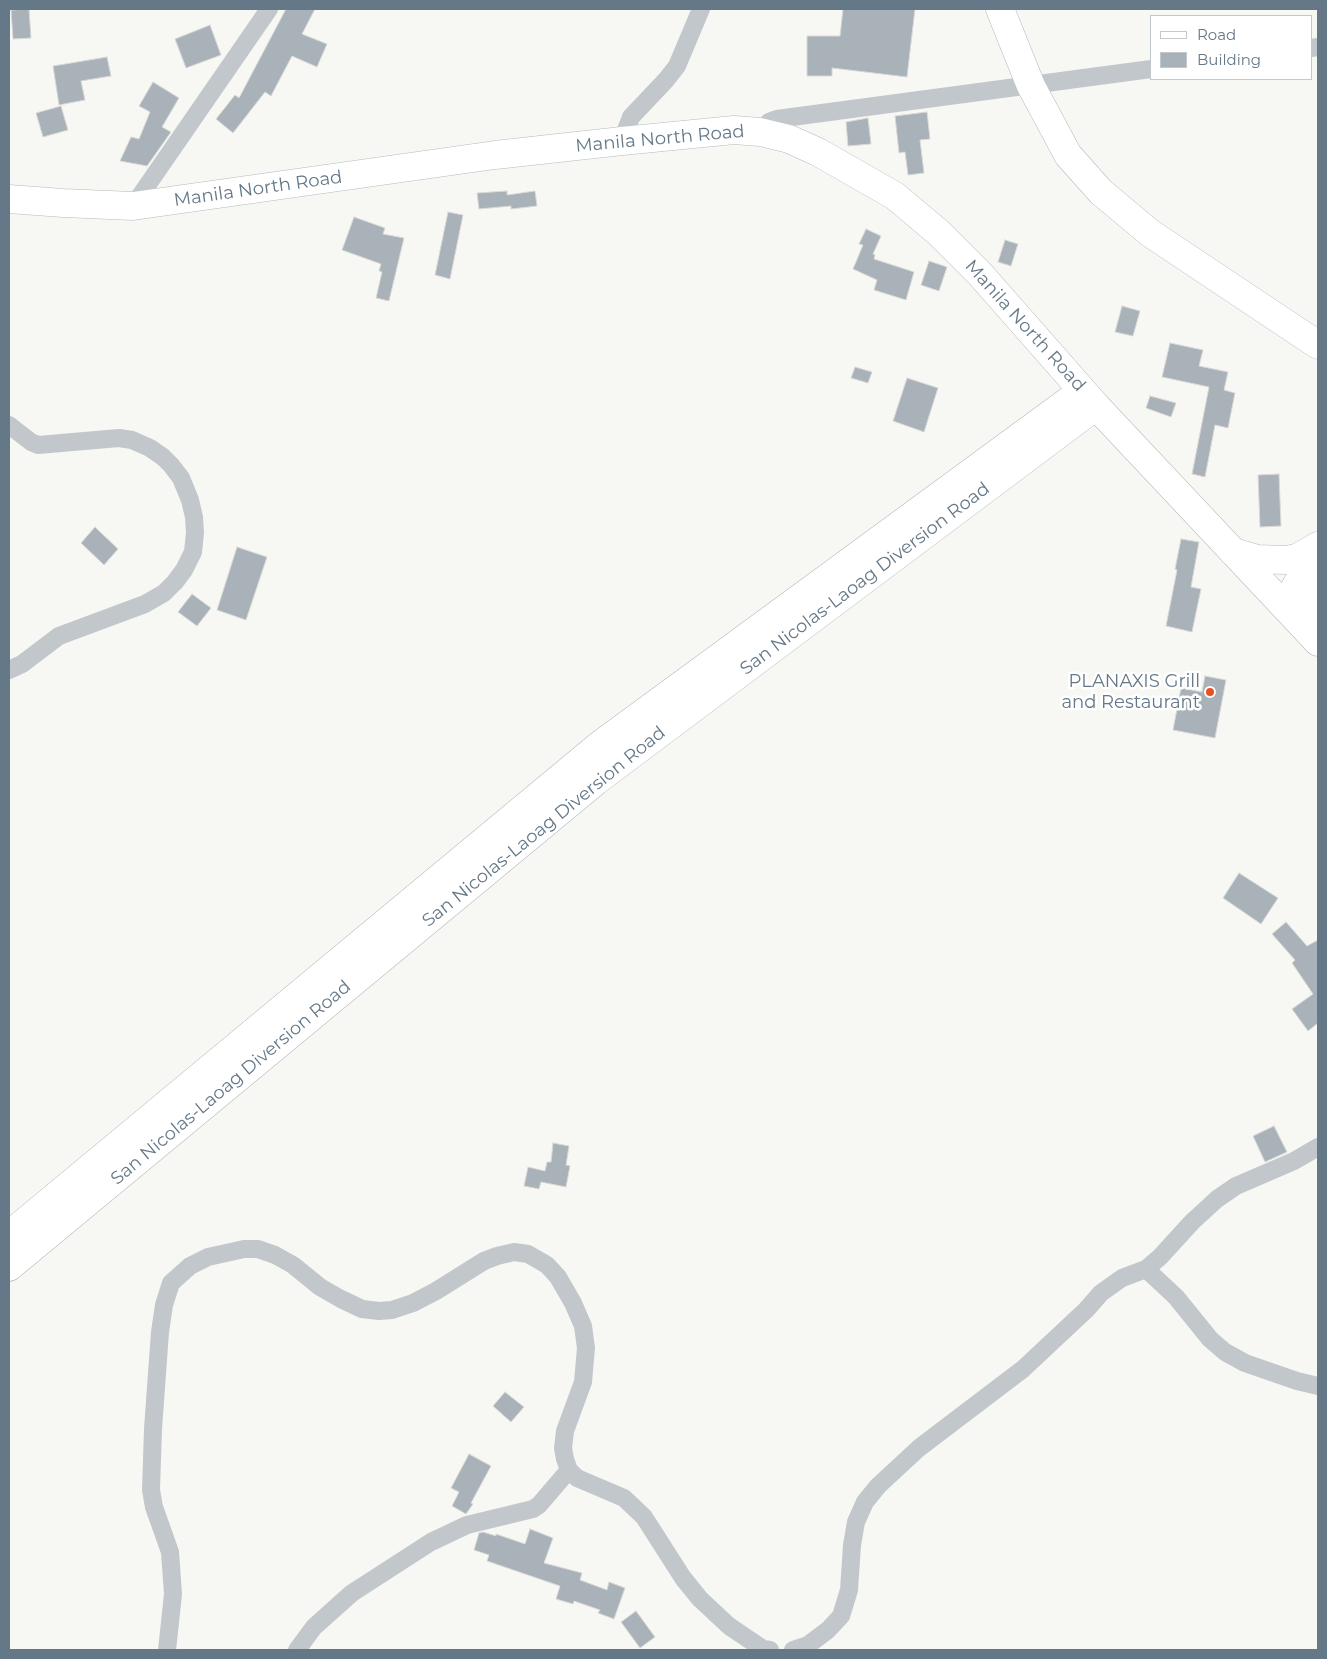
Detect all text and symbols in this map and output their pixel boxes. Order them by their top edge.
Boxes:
legend [1150,15,1312,80]
text: Road [1197,25,1236,44]
text: Building [1197,50,1261,69]
street label: Manila North Road [575,121,745,157]
street label: Manila North Road [172,166,344,212]
street label: Manila North Road [960,256,1090,396]
street label: San Nicolas-Laoag Diversion Road [736,478,994,680]
place label: PLANAXIS Grill and Restaurant [1061,671,1200,714]
marker: PLANAXIS Grill and Restaurant [1204,686,1216,698]
street label: San Nicolas-Laoag Diversion Road [418,722,670,932]
street label: San Nicolas-Laoag Diversion Road [107,976,355,1190]

